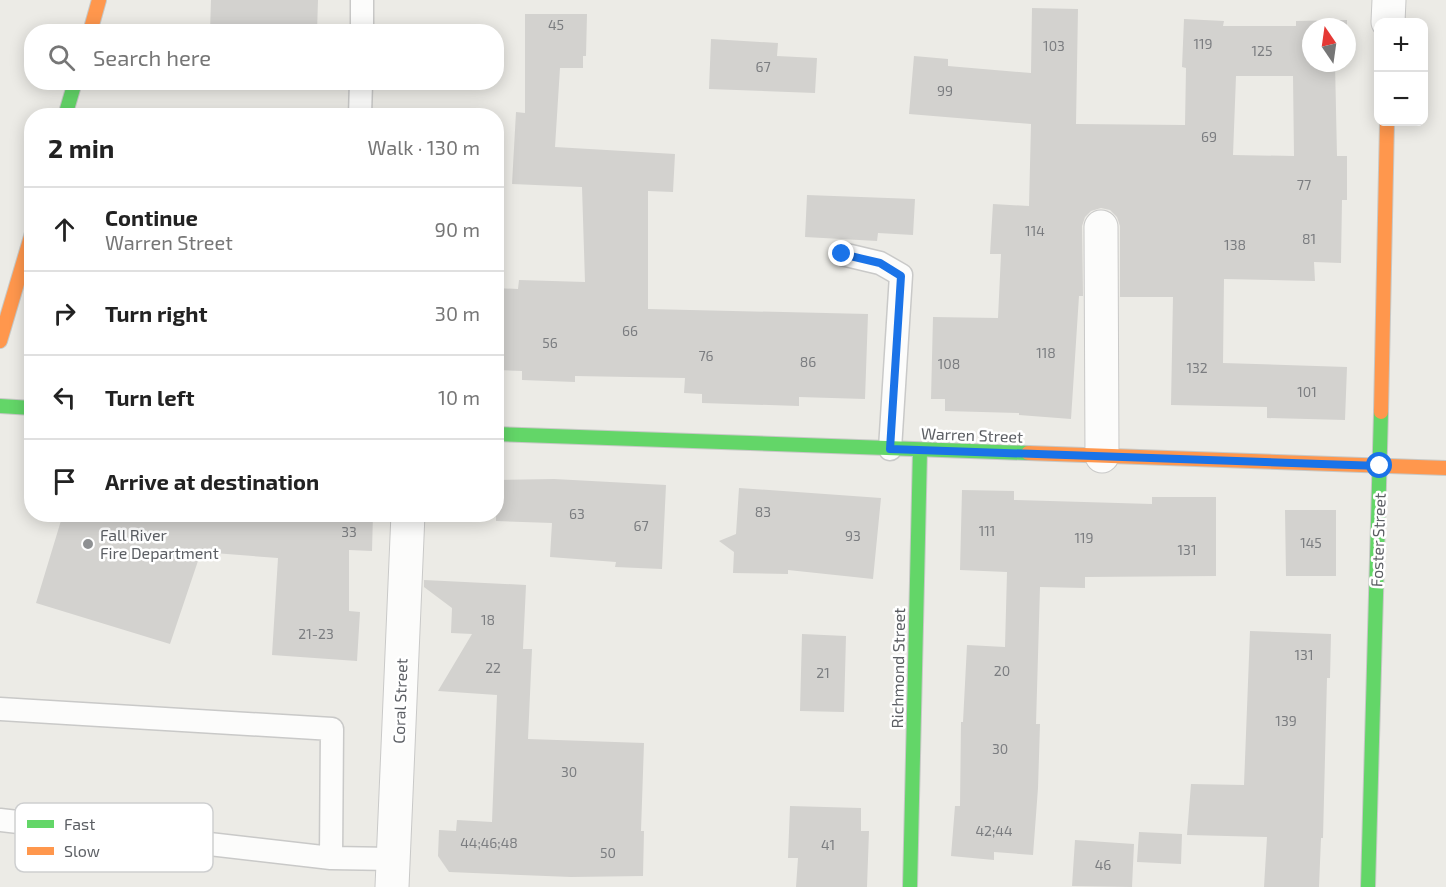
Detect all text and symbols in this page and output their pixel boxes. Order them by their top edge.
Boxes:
house number: 45 [548,16,564,33]
north arrow [1302,18,1356,72]
map controls [1374,18,1428,126]
button: + [1374,18,1428,72]
search box [24,24,504,90]
house number: 119 [1193,35,1213,52]
house number: 103 [1043,37,1065,54]
icon: search [45,41,78,74]
house number: 125 [1252,42,1272,59]
text: Search here [93,44,211,70]
house number: 67 [755,58,771,75]
button: − [1374,72,1428,126]
house number: 99 [937,82,953,99]
house number: 69 [1201,128,1217,145]
text: 2 min [48,132,114,163]
text: Walk · 130 m [368,135,480,159]
house number: 77 [1297,176,1311,193]
text: Continue [105,204,198,230]
icon: ahead [48,213,81,246]
text: 90 m [435,217,480,241]
house number: 114 [1025,222,1045,239]
text: Warren Street [105,230,233,254]
house number: 81 [1302,230,1316,247]
house number: 138 [1224,236,1246,253]
route end [828,240,854,266]
icon: right [48,297,81,330]
text: Turn right [105,300,207,326]
text: 30 m [435,301,480,325]
house number: 66 [622,322,638,339]
house number: 56 [542,334,558,351]
house number: 118 [1036,344,1056,361]
house number: 76 [698,347,714,364]
house number: 86 [800,353,816,370]
house number: 108 [938,355,960,372]
house number: 132 [1186,359,1208,376]
icon: left [48,381,81,414]
house number: 101 [1297,383,1317,400]
text: Turn left [105,384,194,410]
text: 10 m [438,385,480,409]
street label: Warren Street [921,423,1023,446]
route start [1366,452,1392,478]
icon: arrive [48,465,81,498]
text: Arrive at destination [105,468,319,494]
street label: Foster Street [1366,492,1389,587]
house number: 83 [755,503,771,520]
house number: 63 [569,505,585,522]
house number: 67 [633,517,649,534]
house number: 111 [979,522,995,539]
house number: 33 [341,523,357,540]
place label: Fall River Fire Department [100,525,219,562]
house number: 93 [845,527,861,544]
house number: 119 [1074,529,1094,546]
house number: 145 [1300,534,1322,551]
marker: Fall River Fire Department [81,537,95,551]
house number: 131 [1178,541,1196,558]
street label: Richmond Street [887,608,908,728]
house number: 18 [481,611,495,628]
house number: 21-23 [298,625,334,642]
house number: 131 [1295,646,1313,663]
street label: Coral Street [389,658,410,744]
house number: 22 [485,659,501,676]
house number: 20 [994,662,1010,679]
house number: 21 [816,664,830,681]
house number: 139 [1275,712,1297,729]
house number: 30 [992,740,1008,757]
house number: 30 [561,763,577,780]
legend [15,803,213,872]
text: Fast [64,814,95,833]
house number: 42;44 [975,822,1013,839]
house number: 44;46;48 [460,834,518,851]
house number: 41 [821,836,835,853]
text: Slow [64,841,100,860]
house number: 50 [600,844,616,861]
house number: 46 [1095,856,1111,873]

